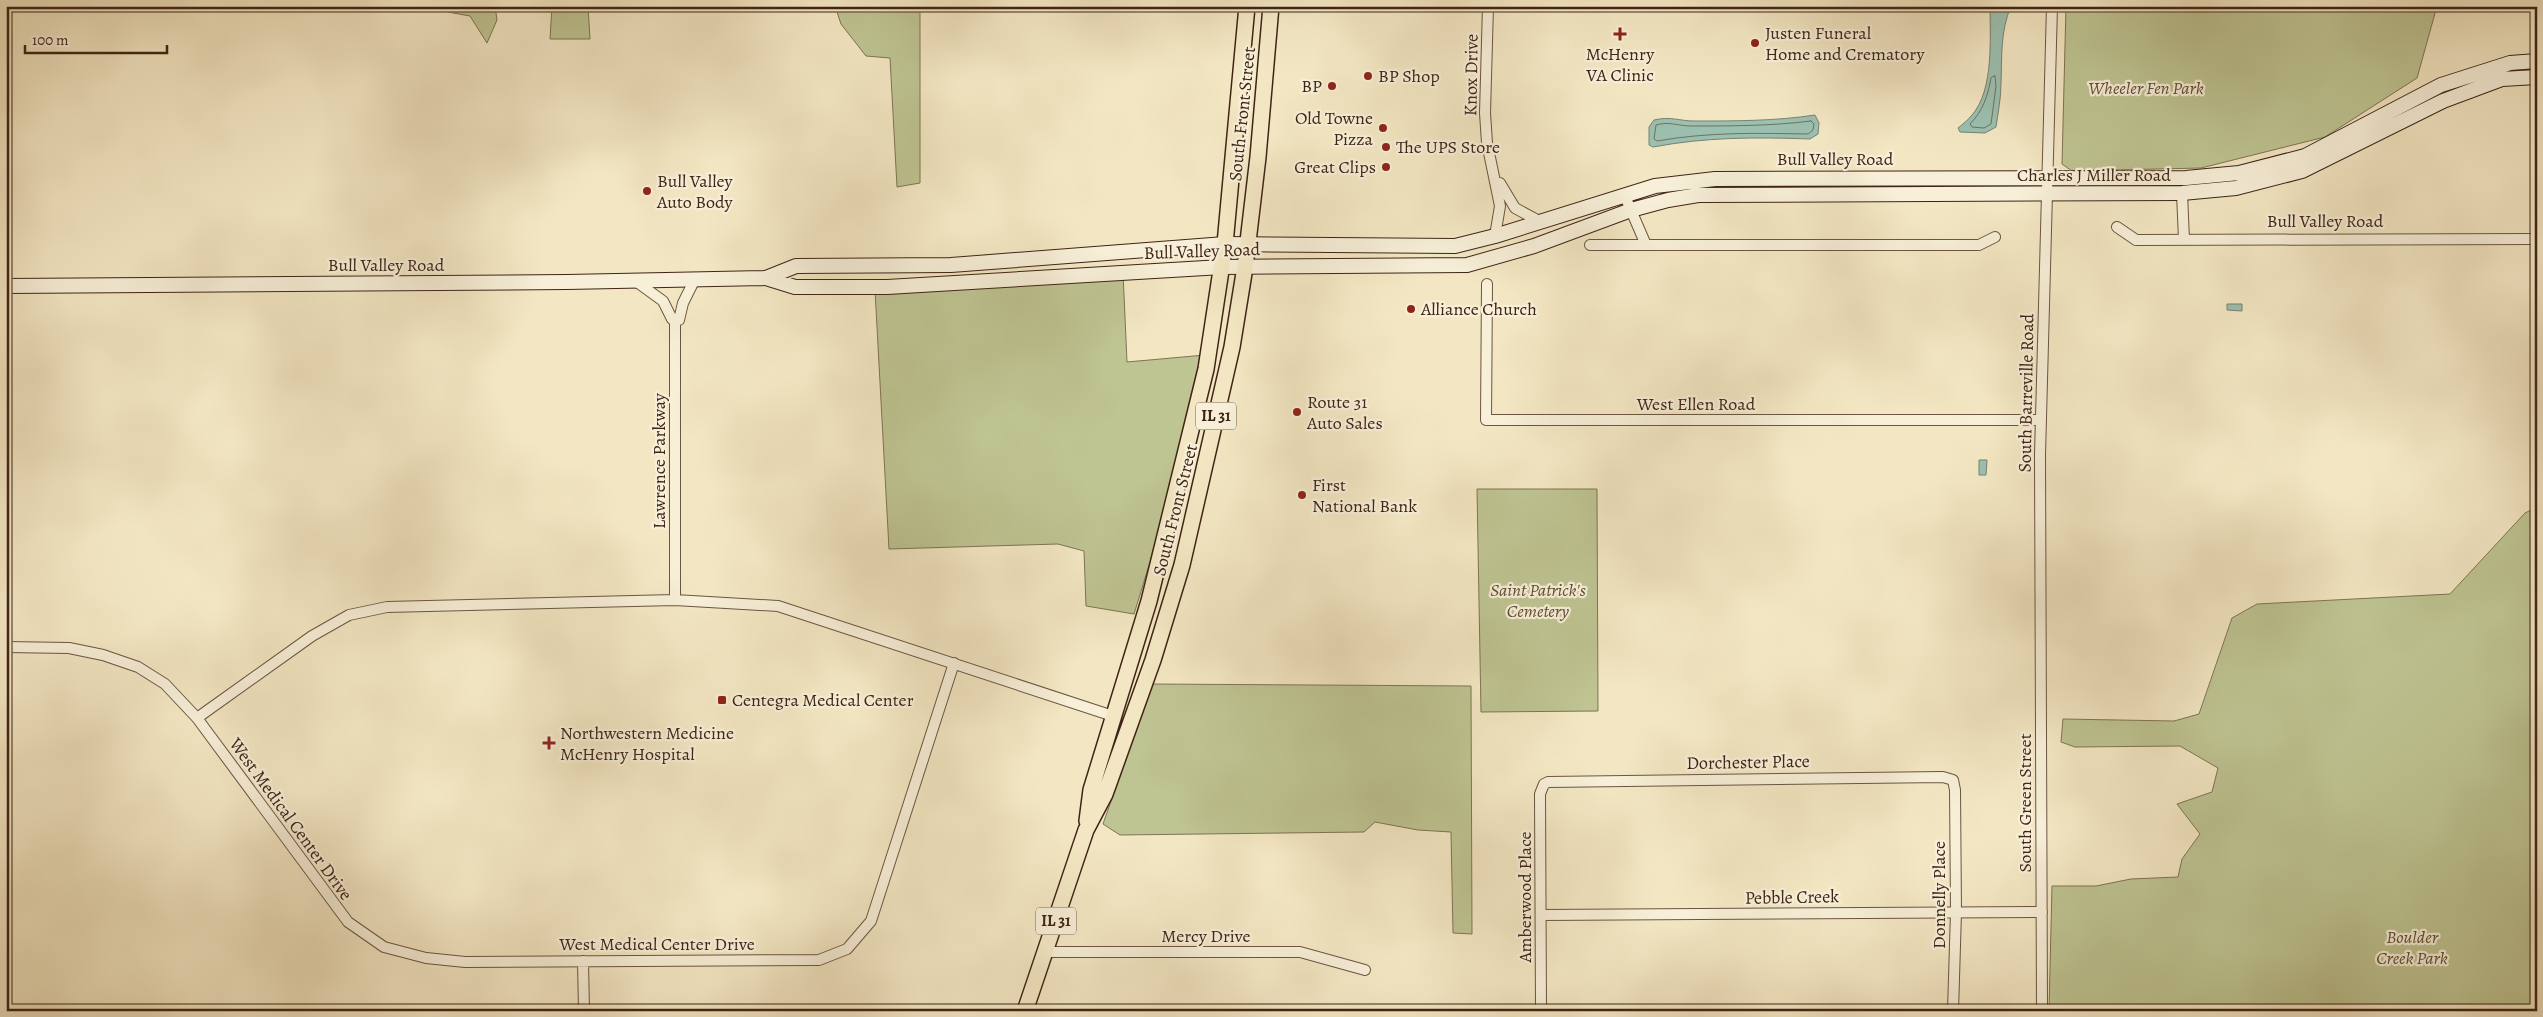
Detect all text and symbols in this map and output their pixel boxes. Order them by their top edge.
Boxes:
place label: Justen Funeral Home and Crematory [1765,21,1925,66]
scale bar [25,22,168,54]
marker: McHenry VA Clinic [1613,27,1627,41]
text: 100 m [32,30,69,50]
street label: Knox Drive [1458,34,1484,116]
marker: Justen Funeral Home and Crematory [1749,37,1761,49]
place label: McHenry VA Clinic [1585,42,1655,87]
street label: South Front Street [1223,45,1261,182]
place label: BP Shop [1378,64,1440,88]
marker: BP Shop [1362,70,1374,82]
place label: BP [1301,74,1322,98]
park label: Wheeler Fen Park [2088,76,2204,100]
marker: BP [1326,80,1338,92]
place label: Old Towne Pizza [1295,106,1374,151]
marker: Old Towne Pizza [1377,122,1389,134]
place label: The UPS Store [1396,135,1500,159]
marker: The UPS Store [1380,141,1392,153]
street label: Bull Valley Road [1777,147,1894,171]
place label: Great Clips [1294,155,1376,179]
marker: Great Clips [1380,161,1392,173]
street label: Charles J Miller Road [2017,163,2171,187]
place label: Bull Valley Auto Body [656,169,734,214]
marker: Bull Valley Auto Body [641,185,653,197]
street label: Bull Valley Road [2267,209,2384,233]
street label: Bull Valley Road [1143,237,1261,265]
street label: Bull Valley Road [328,253,445,277]
place label: Alliance Church [1420,297,1537,321]
marker: Alliance Church [1405,303,1417,315]
street label: South Barreville Road [2013,313,2039,473]
place label: Route 31 Auto Sales [1306,390,1383,435]
street label: Lawrence Parkway [647,392,671,529]
street label: West Ellen Road [1636,392,1756,416]
road number: IL 31 [1196,402,1236,430]
marker: Route 31 Auto Sales [1291,406,1303,418]
street label: South Front Street [1147,441,1203,578]
place label: First National Bank [1312,473,1417,518]
marker: First National Bank [1296,489,1308,501]
park label: Saint Patrick's Cemetery [1490,578,1586,623]
place label: Centegra Medical Center [732,688,914,712]
marker: Centegra Medical Center [716,694,728,706]
place label: Northwestern Medicine McHenry Hospital [560,721,734,766]
street label: West Medical Center Drive [223,732,358,905]
street label: South Green Street [2013,733,2037,873]
marker: Northwestern Medicine McHenry Hospital [542,736,556,750]
street label: Dorchester Place [1686,749,1810,775]
street label: Amberwood Place [1513,831,1537,964]
street label: Donnelly Place [1927,841,1951,949]
street label: Pebble Creek [1745,884,1839,910]
road number: IL 31 [1036,908,1076,934]
street label: Mercy Drive [1161,924,1251,948]
park label: Boulder Creek Park [2376,925,2448,970]
street label: West Medical Center Drive [558,932,755,956]

